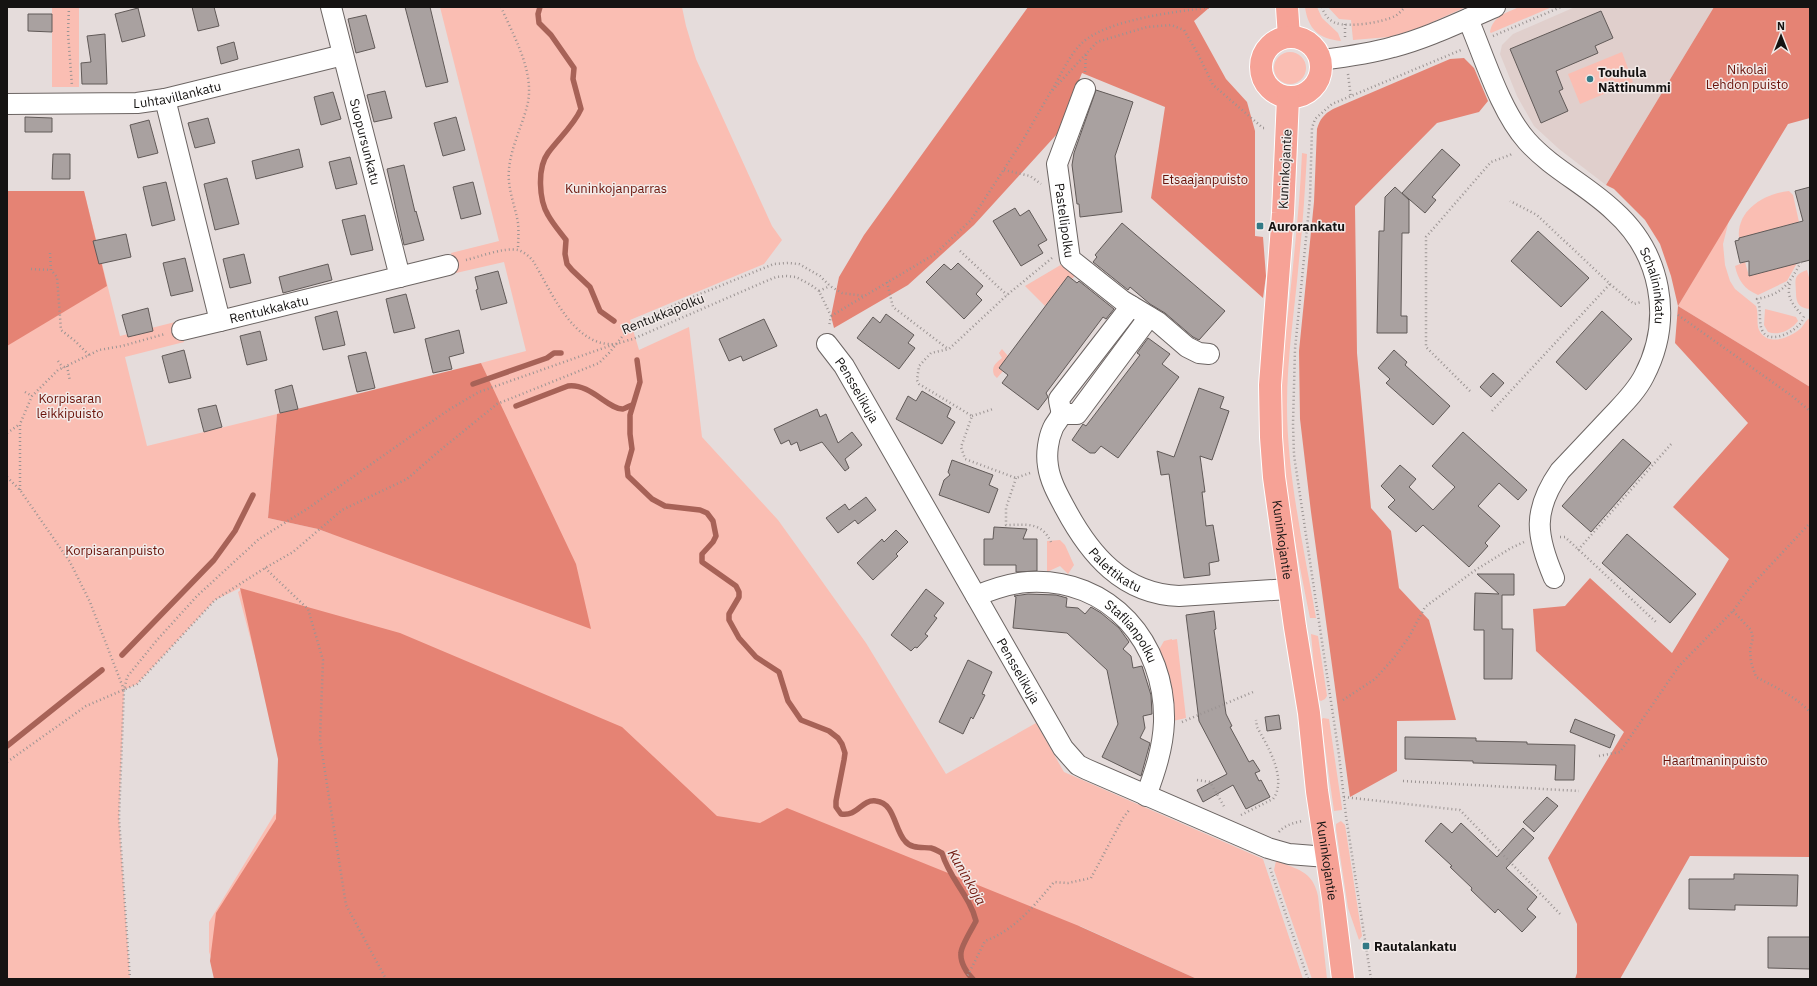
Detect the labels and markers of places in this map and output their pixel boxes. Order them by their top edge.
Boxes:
place label: Touhula Nättinummi [1598,64,1671,96]
marker: Touhula Nättinummi [1585,74,1595,84]
place label: Aurorankatu [1268,218,1345,235]
marker: Aurorankatu [1255,221,1265,231]
place label: Rautalankatu [1374,938,1457,955]
marker: Rautalankatu [1361,941,1371,951]

